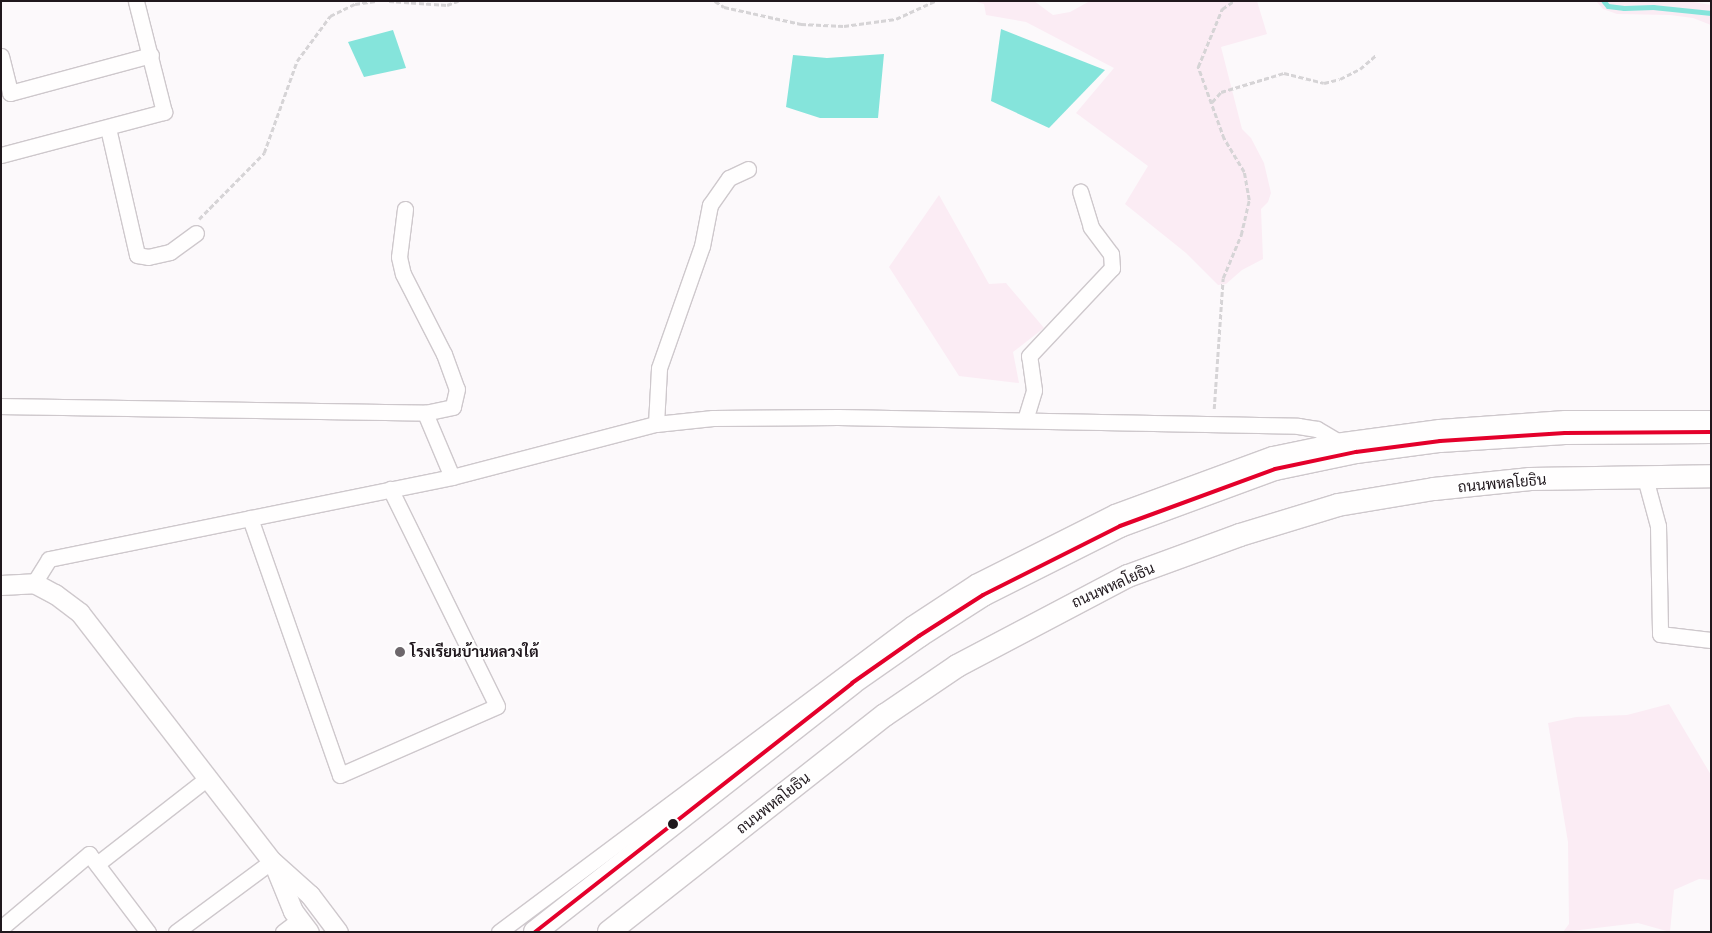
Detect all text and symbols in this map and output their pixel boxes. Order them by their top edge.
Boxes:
street label: ถนนพหลโยธิน [1457,470,1547,496]
street label: ถนนพหลโยธิน [1069,559,1157,611]
place label: โรงเรียนบ้านหลวงใต้ [410,643,539,661]
marker: โรงเรียนบ้านหลวงใต้ [394,646,406,658]
street label: ถนนพหลโยธิน [732,769,814,837]
unlabelled marker [668,819,678,829]

